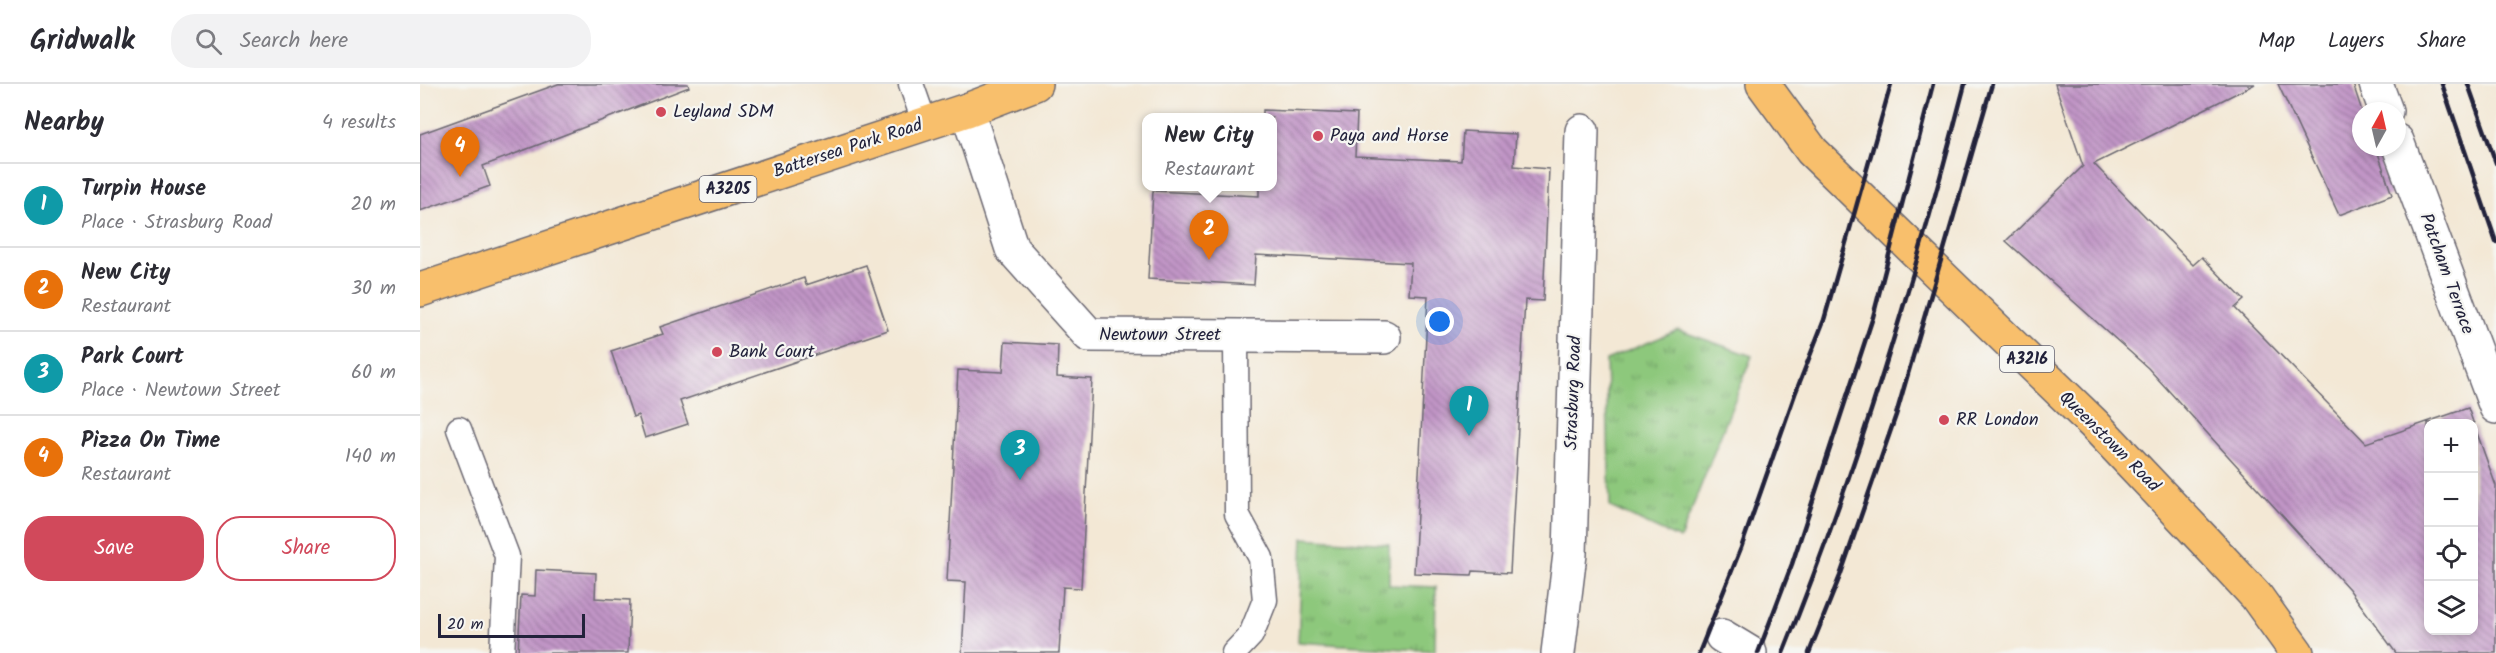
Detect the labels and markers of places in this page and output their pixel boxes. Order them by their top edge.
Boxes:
place label: Leyland SDM [673,98,774,127]
marker: Leyland SDM [654,105,668,119]
place label: Paya and Horse [1330,122,1449,151]
pin: 4 [440,128,480,177]
marker: Paya and Horse [1311,129,1325,143]
pin: 2 [1190,210,1228,260]
place label: Bank Court [729,338,816,367]
marker: Bank Court [710,345,724,359]
pin: 1 [1450,386,1488,436]
place label: RR London [1956,406,2039,435]
marker: RR London [1937,413,1951,427]
pin: 3 [1000,430,1040,480]

